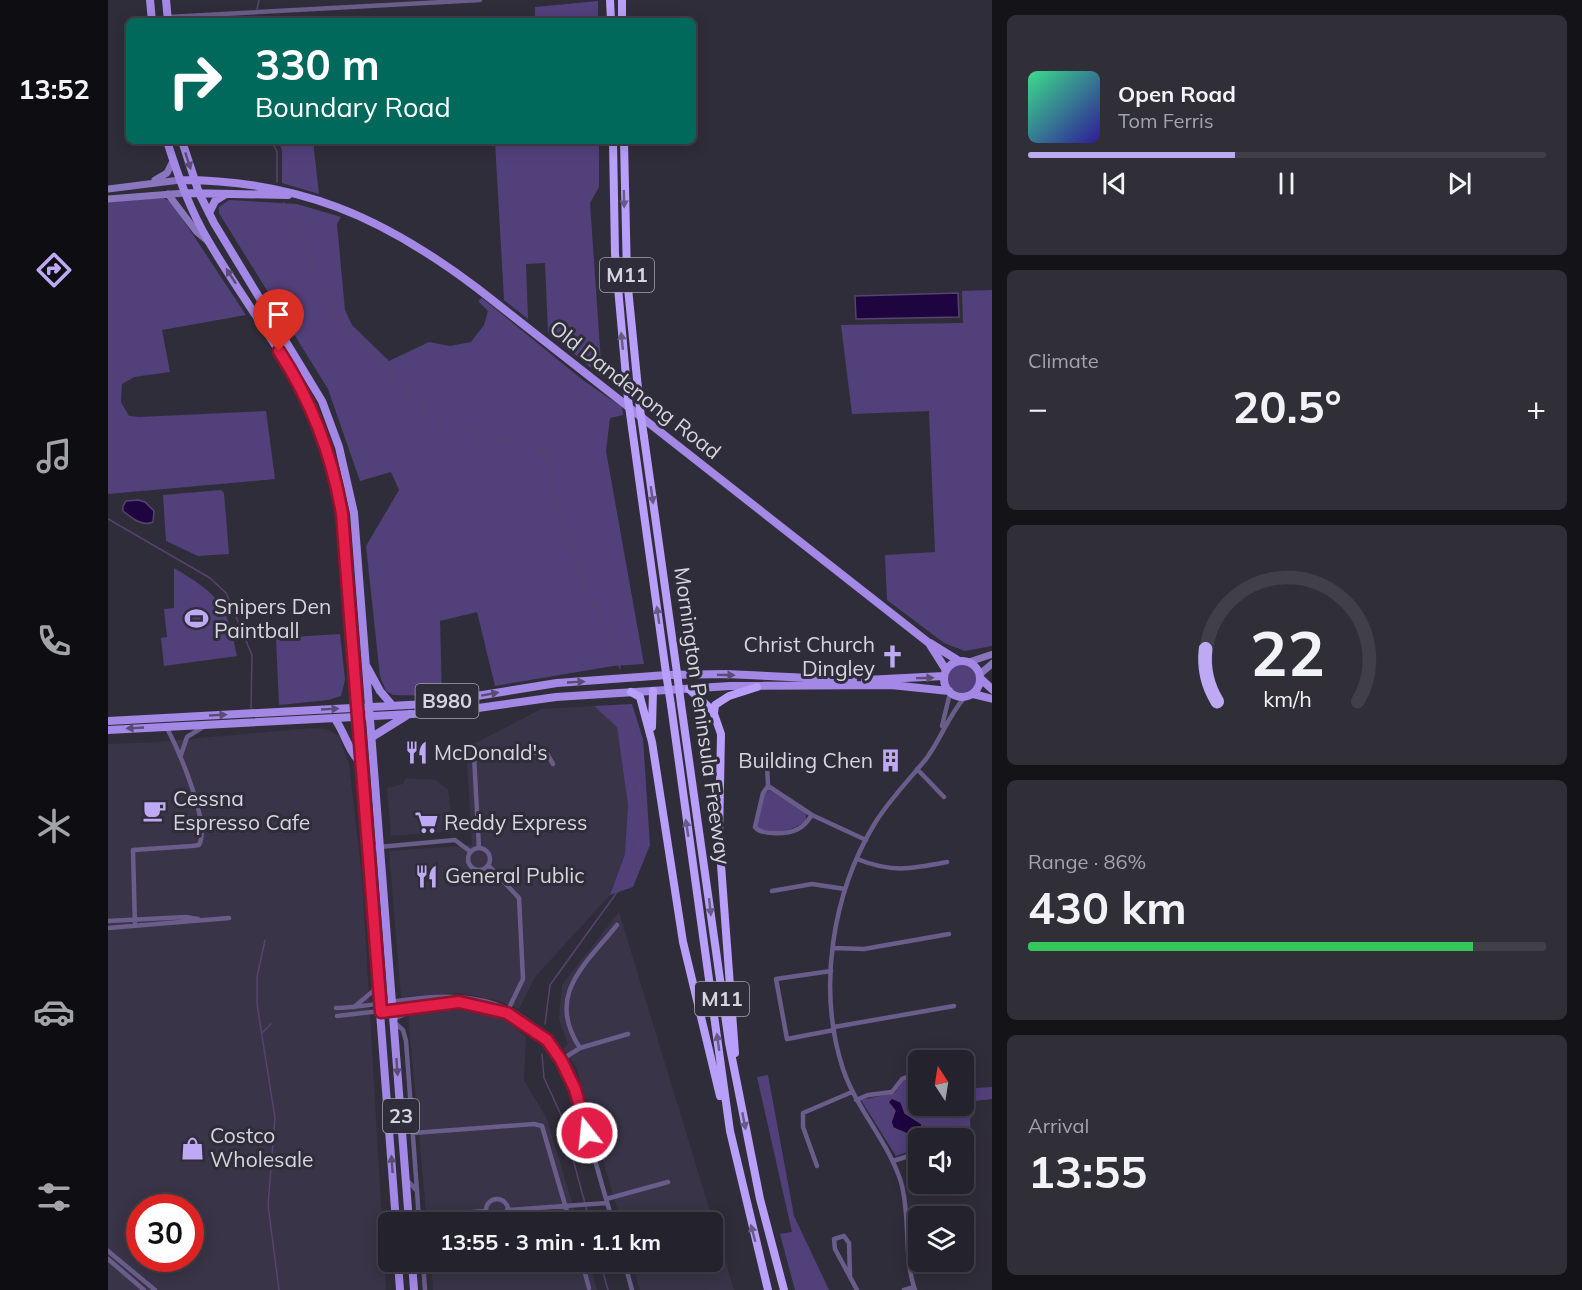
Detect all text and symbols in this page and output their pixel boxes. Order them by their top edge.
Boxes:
text: 330 m [255,38,380,91]
icon: right [156,42,234,120]
text: 13:52 [18,72,90,106]
text: Open Road [1118,80,1236,108]
text: Boundary Road [255,90,451,124]
text: Tom Ferris [1118,108,1214,133]
one-way arrow [184,152,193,170]
icon: previous [1098,167,1131,200]
icon: pause [1270,167,1303,200]
icon: next [1443,167,1476,200]
one-way arrow [619,190,629,209]
icon: directions [33,249,75,291]
road number: M11 [600,258,654,292]
one-way arrow [225,268,236,284]
pin [253,289,304,351]
icon: arrive [262,298,295,331]
street label: Old Dandenong Road [545,314,726,464]
one-way arrow [617,332,627,351]
text: Climate [1028,348,1099,373]
text: 20.5° [1232,378,1342,434]
text: − [1028,387,1048,428]
text: + [1526,387,1546,428]
icon: music [33,435,75,477]
one-way arrow [648,485,657,504]
street label: Mornington Peninsula Freeway [669,565,737,866]
place label: Snipers Den Paintball [214,593,331,643]
one-way arrow [653,605,663,624]
sports icon: Snipers Den Paintball [183,606,209,632]
text: 22 [1250,613,1324,692]
icon: phone [33,620,75,662]
place label: Christ Church Dingley [744,631,875,681]
church icon: Christ Church Dingley [880,644,906,670]
one-way arrow [717,670,736,679]
one-way arrow [916,673,935,683]
one-way arrow [567,677,586,686]
road number: B980 [416,684,478,718]
text: km/h [1263,685,1311,712]
one-way arrow [481,689,500,698]
one-way arrow [320,704,339,713]
one-way arrow [208,710,227,719]
one-way arrow [126,724,145,733]
place label: McDonald's [434,739,548,765]
restaurant icon: McDonald's [403,740,429,766]
place label: Building Chen [738,747,873,773]
building icon: Building Chen [878,748,904,774]
place label: Cessna Espresso Cafe [173,785,310,835]
cafe icon: Cessna Espresso Cafe [142,798,168,824]
icon: climate [33,805,75,847]
place label: Reddy Express [444,809,587,835]
supermarket icon: Reddy Express [413,810,439,836]
one-way arrow [682,818,691,837]
text: Range · 86% [1028,849,1146,874]
place label: General Public [445,862,585,888]
restaurant icon: General Public [414,863,440,889]
text: 430 km [1028,879,1187,935]
one-way arrow [705,898,715,917]
road number: M11 [695,982,749,1016]
icon: car [33,991,75,1033]
one-way arrow [713,1032,722,1051]
north arrow [908,1050,974,1116]
map controls [908,1050,974,1272]
one-way arrow [393,1058,402,1077]
road number: 23 [383,1099,419,1133]
position arrow [555,1101,619,1165]
one-way arrow [740,1111,749,1130]
text: Arrival [1028,1113,1089,1138]
place label: Costco Wholesale [210,1122,314,1172]
button: sound [908,1128,974,1194]
shop icon: Costco Wholesale [179,1135,205,1161]
text: 13:55 [1028,1143,1147,1199]
one-way arrow [387,1155,396,1174]
icon: filters [33,1176,75,1218]
speed limit sign: 30 [126,1194,204,1272]
button: layers [908,1206,974,1272]
one-way arrow [748,1224,757,1242]
text: 13:55 · 3 min · 1.1 km [440,1228,661,1256]

